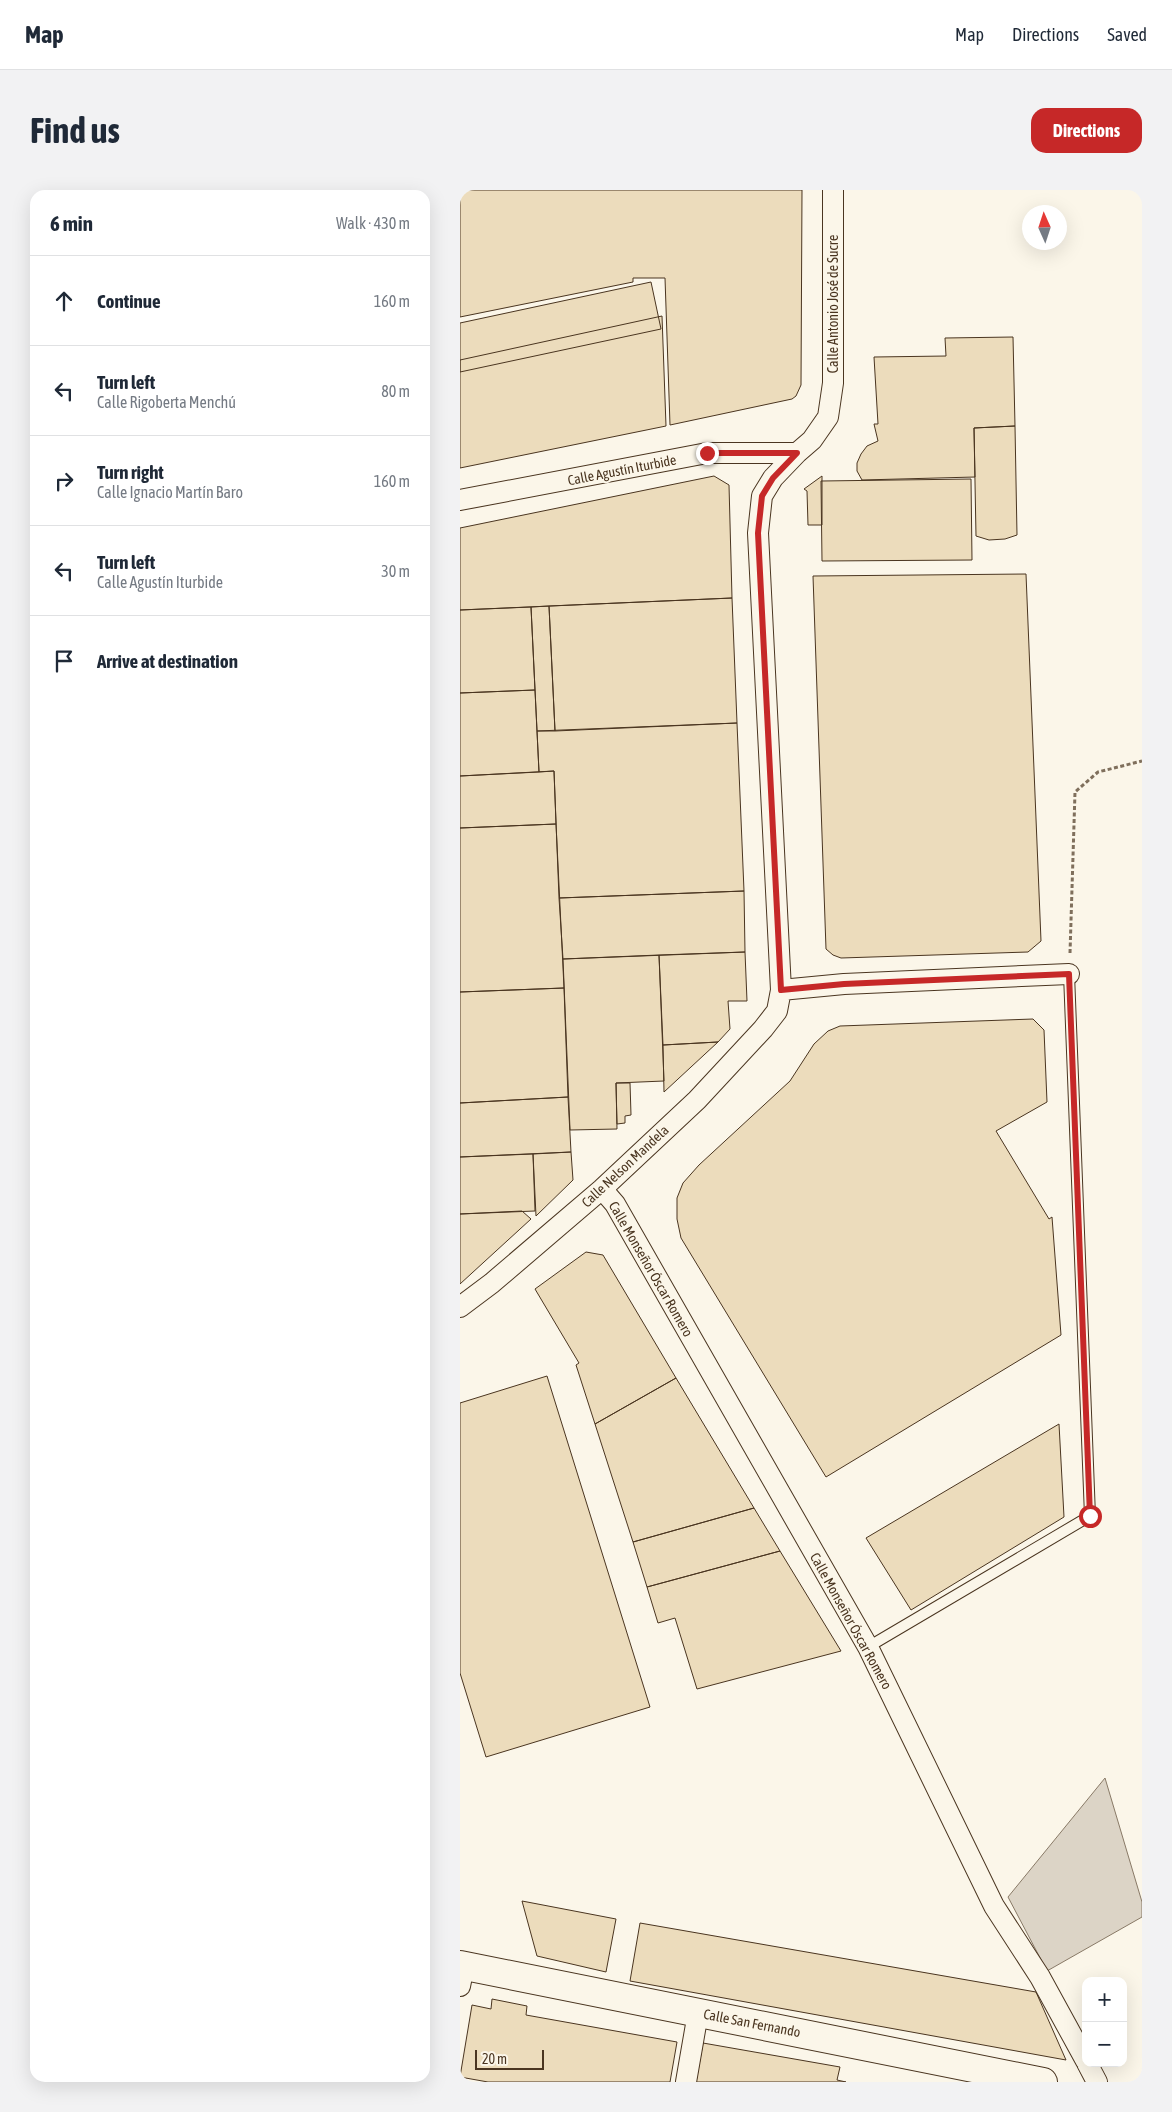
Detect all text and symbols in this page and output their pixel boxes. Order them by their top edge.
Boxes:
text: Map [25,21,64,48]
text: Map [955,24,984,45]
text: Directions [1012,24,1079,45]
text: Saved [1107,24,1147,45]
button: Directions [1031,108,1142,153]
text: Find us [30,110,120,150]
north arrow [1022,205,1067,250]
text: 6 min [50,211,93,235]
text: Walk · 430 m [336,214,410,232]
street label: Calle Antonio José de Sucre [825,235,841,373]
icon: ahead [50,287,78,315]
text: Continue [97,290,161,312]
text: 160 m [374,292,410,310]
text: Turn left [97,371,155,393]
icon: left [50,377,78,405]
text: 80 m [381,382,410,400]
text: Calle Rigoberta Menchú [97,393,236,411]
route end [696,442,719,465]
street label: Calle Agustín Iturbide [566,452,678,488]
text: Turn right [97,461,164,483]
icon: right [50,467,78,495]
text: 160 m [374,472,410,490]
text: Calle Ignacio Martín Baro [97,483,243,501]
text: Turn left [97,551,155,573]
icon: left [50,557,78,585]
text: 30 m [381,562,410,580]
text: Calle Agustín Iturbide [97,573,223,591]
icon: arrive [50,647,78,675]
text: Arrive at destination [97,650,238,672]
street label: Calle Nelson Mandela [578,1122,672,1210]
street label: Calle Monseñor Óscar Romero [606,1199,696,1339]
route start [1079,1505,1102,1528]
street label: Calle Monseñor Óscar Romero [807,1550,895,1692]
map controls [1082,1977,1127,2067]
button: + [1082,1977,1127,2022]
street label: Calle San Fernando [702,2006,802,2040]
button: − [1082,2022,1127,2067]
scale bar [475,2047,544,2070]
text: 20 m [482,2051,507,2067]

